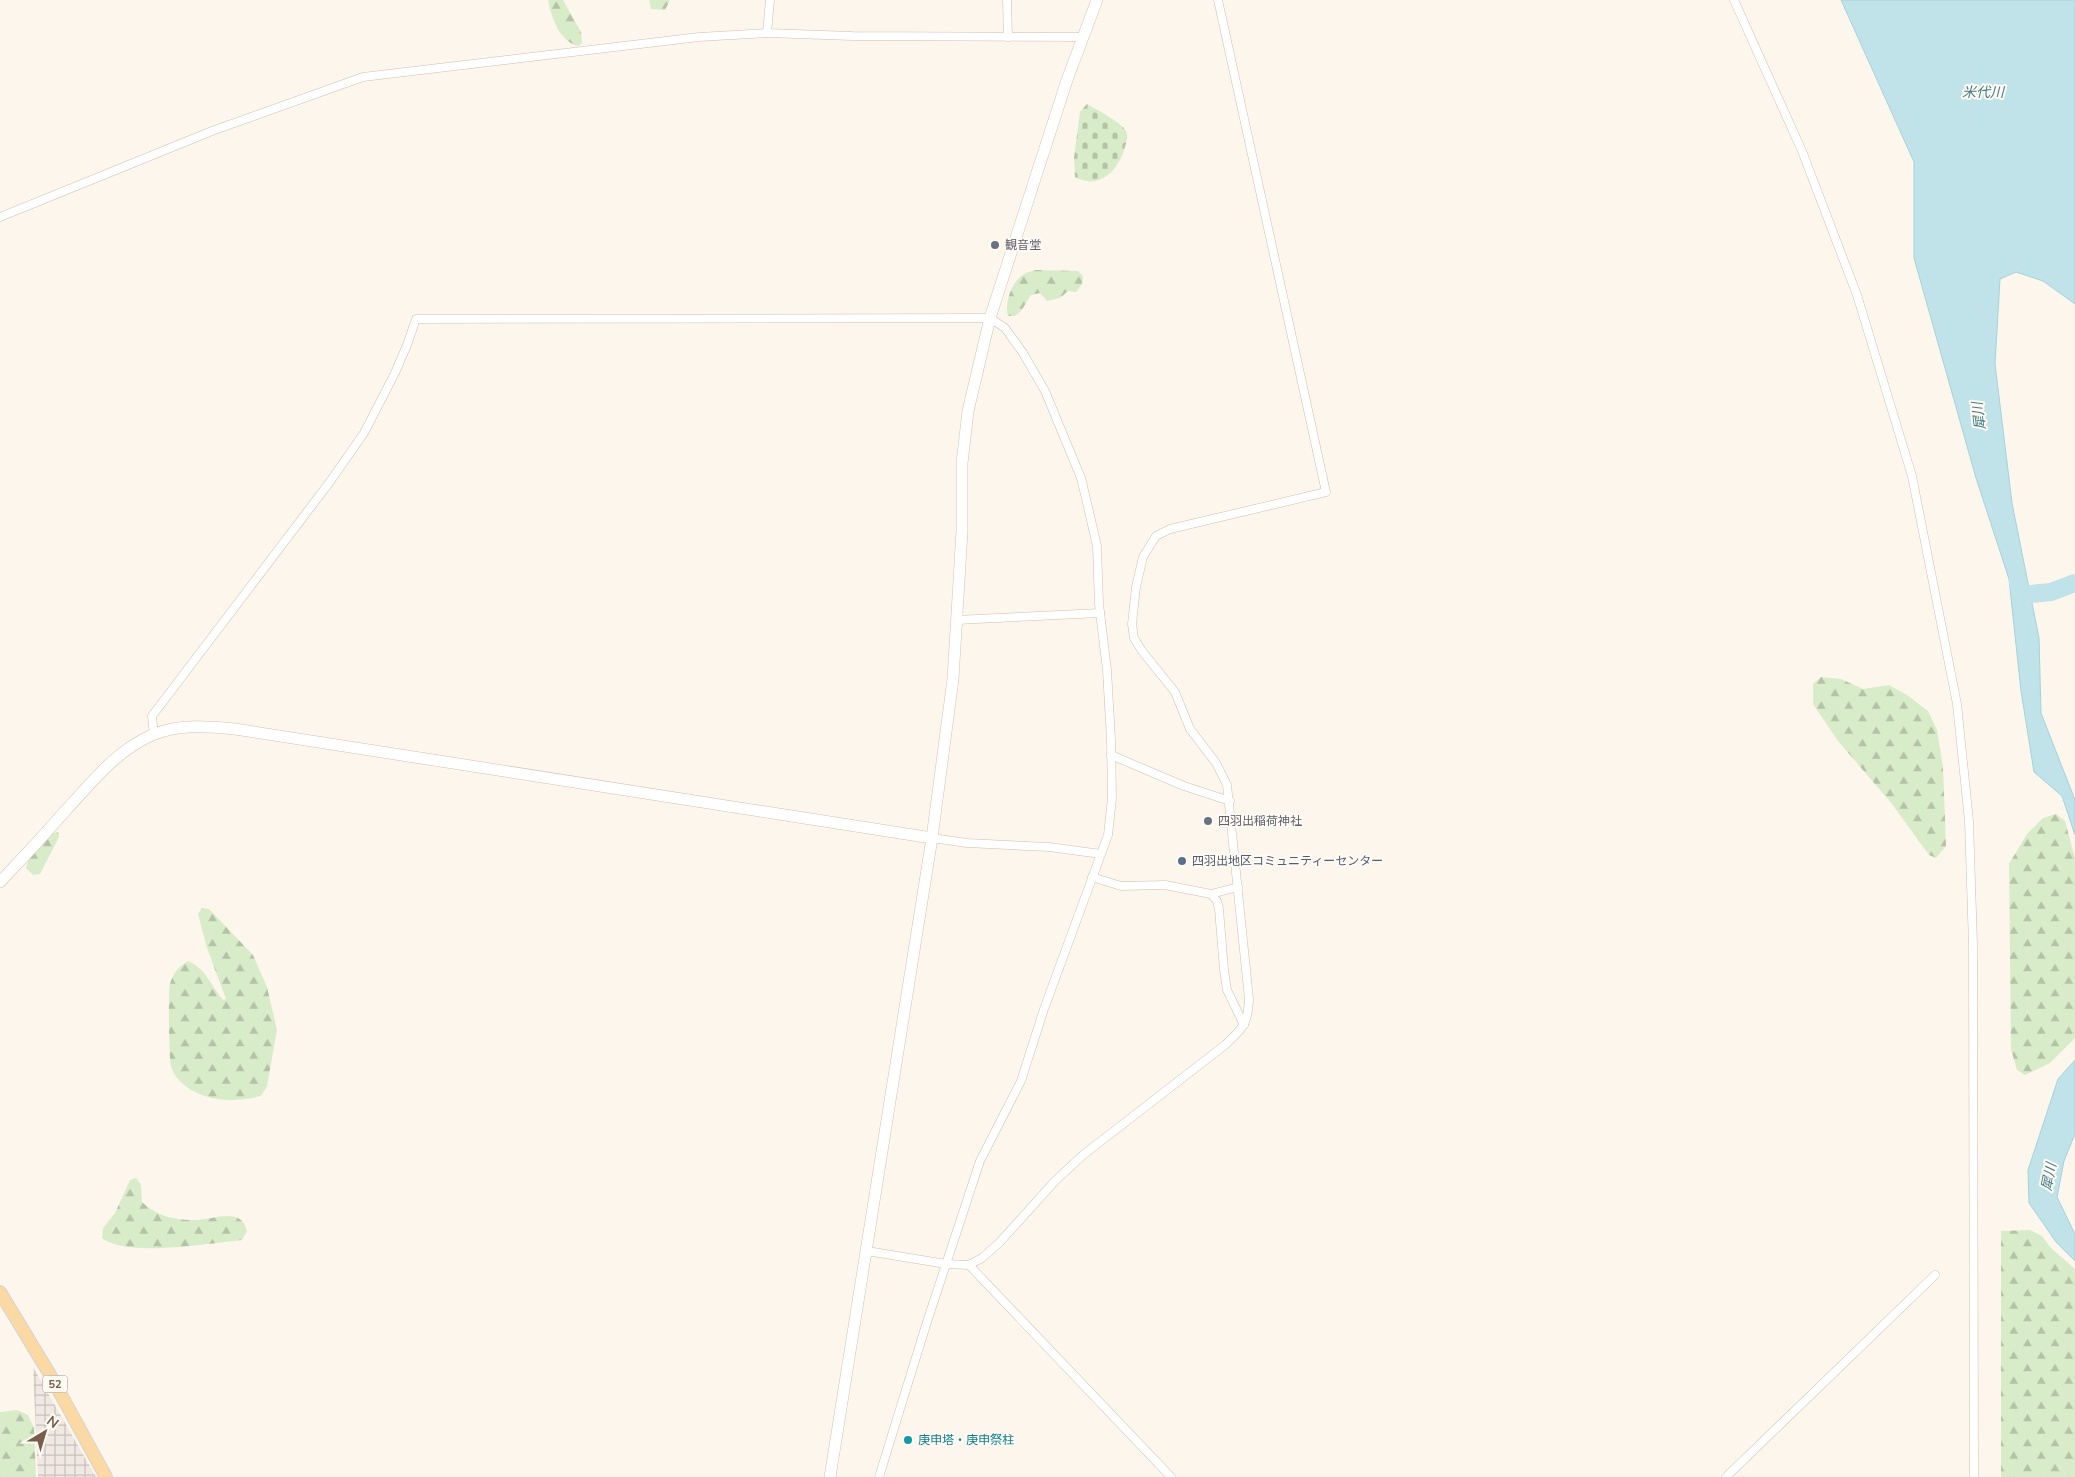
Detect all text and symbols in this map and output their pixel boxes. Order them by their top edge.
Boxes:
water label: 米代川 [1962,83,2006,102]
place label: 観音堂 [1005,237,1041,253]
marker: 観音堂 [989,239,1001,251]
water label: 犀川 [1968,399,1990,431]
place label: 四羽出稲荷神社 [1218,813,1302,829]
marker: 四羽出稲荷神社 [1202,815,1214,827]
place label: 四羽出地区コミュニティーセンター [1192,853,1383,869]
marker: 四羽出地区コミュニティーセンター [1176,855,1188,867]
water label: 犀川 [2037,1159,2061,1193]
road number: 52 [42,1376,68,1392]
north arrow [20,1407,70,1457]
text: N [43,1411,63,1433]
place label: 庚申塔・庚申祭柱 [918,1432,1014,1448]
marker: 庚申塔・庚申祭柱 [902,1434,914,1446]

